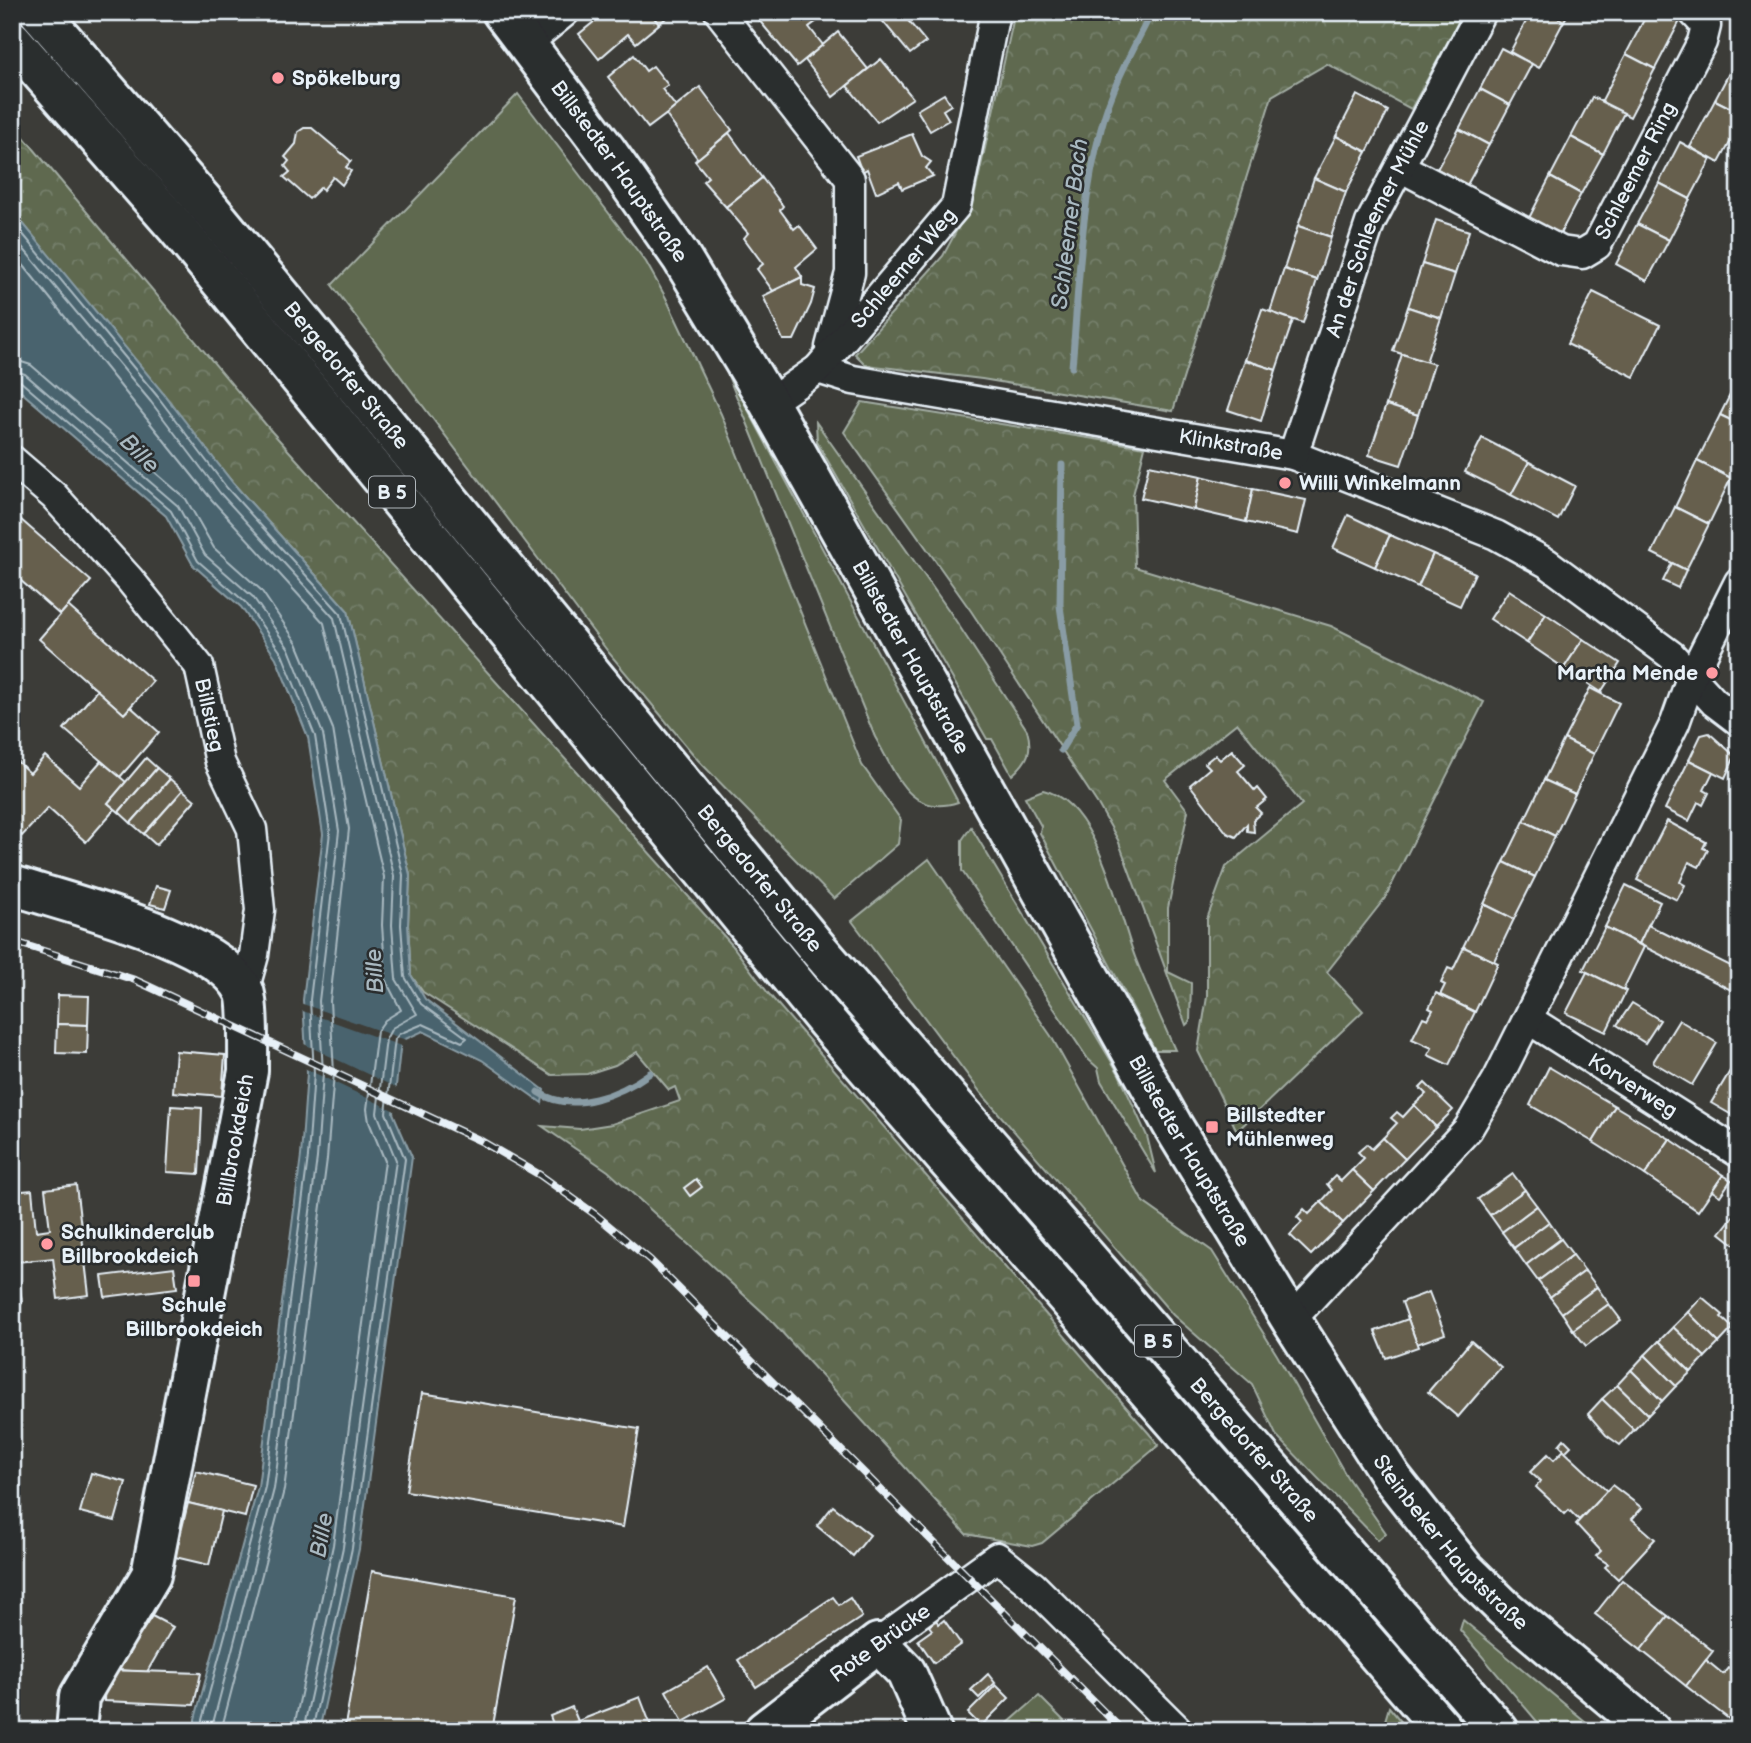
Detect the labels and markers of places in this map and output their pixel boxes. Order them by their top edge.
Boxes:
place label: Spökelburg [292,66,401,91]
marker: Spökelburg [270,70,286,86]
place label: Willi Winkelmann [1299,471,1461,496]
marker: Willi Winkelmann [1277,475,1293,491]
place label: Martha Mende [1557,661,1698,686]
marker: Martha Mende [1704,665,1720,681]
place label: Billstedter Mühlenweg [1226,1103,1334,1152]
marker: Billstedter Mühlenweg [1204,1119,1220,1135]
place label: Schulkinderclub Billbrookdeich [61,1220,215,1269]
marker: Schulkinderclub Billbrookdeich [39,1236,55,1252]
marker: Schule Billbrookdeich [186,1273,202,1289]
place label: Schule Billbrookdeich [125,1293,263,1342]

